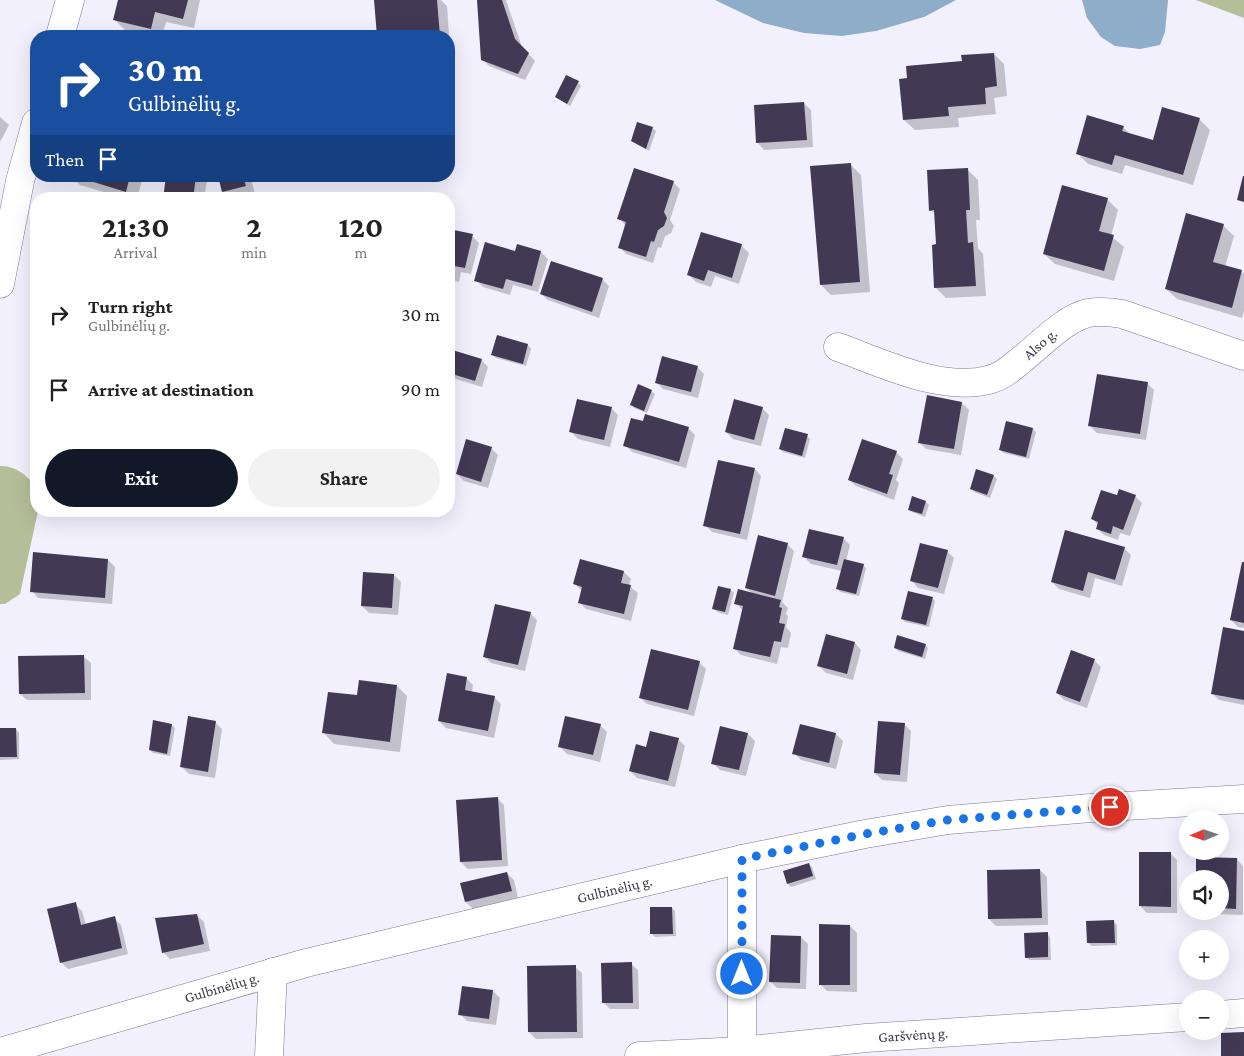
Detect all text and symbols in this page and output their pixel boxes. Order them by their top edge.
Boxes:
icon: right [45,50,110,115]
text: 30 m [128,50,203,89]
text: Gulbinėlių g. [128,91,241,116]
icon: arrive [94,145,122,173]
text: Then [45,149,84,170]
text: 21:30 [102,210,169,243]
text: 2 [246,210,262,243]
text: 120 [339,210,383,243]
text: Arrival [114,244,157,261]
text: min [241,244,267,261]
text: m [354,244,367,261]
text: Turn right [88,296,173,317]
icon: right [45,301,73,329]
text: 30 m [401,304,440,325]
text: Gulbinėlių g. [88,317,170,334]
street label: Also g. [1020,325,1060,363]
icon: arrive [45,376,73,404]
text: Arrive at destination [88,379,254,400]
text: 90 m [401,379,440,400]
button: Exit [45,449,238,507]
button: Share [248,449,440,507]
pin [1089,786,1131,828]
icon: arrive [1096,793,1124,821]
north arrow [1179,810,1229,860]
map controls [1179,810,1229,1040]
button: sound [1179,870,1229,920]
street label: Gulbinėlių g. [575,873,654,906]
button: + [1179,930,1229,980]
position arrow [715,947,767,999]
street label: Gulbinėlių g. [183,969,261,1006]
button: − [1179,990,1229,1040]
street label: Garšvėnų g. [878,1025,949,1045]

